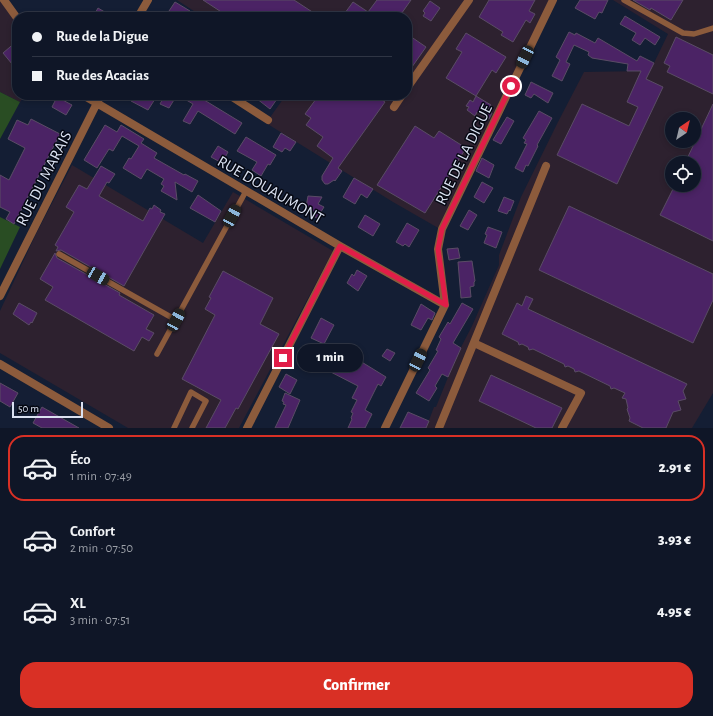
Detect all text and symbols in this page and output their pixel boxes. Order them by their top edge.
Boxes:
text: Rue de la Digue [56,29,149,44]
car [514,44,536,70]
text: Rue des Acacias [56,68,149,83]
route start [502,77,520,95]
street label: RUE DE LA DIGUE [433,101,495,207]
north arrow [665,112,701,148]
map controls [665,112,701,192]
street label: RUE DU MARAIS [13,129,75,228]
street label: RUE DOUAUMONT [215,153,326,227]
button: locate [665,156,701,192]
car [221,203,243,229]
car [85,265,111,287]
car [165,307,187,333]
callout: 1 min [297,344,363,372]
car [407,347,429,373]
route end [274,349,292,367]
text: 1 min [316,351,344,364]
scale bar [12,400,83,419]
text: 50 m [18,403,39,414]
icon: car [22,450,58,486]
text: Éco [70,452,91,467]
text: 2.91 € [658,460,691,475]
text: 1 min · 07:49 [70,470,132,483]
icon: car [22,522,58,558]
text: Confort [70,524,115,539]
text: 3.93 € [658,532,691,547]
text: 2 min · 07:50 [70,542,133,555]
icon: car [22,594,58,630]
text: XL [70,596,86,611]
text: 4.95 € [657,604,691,619]
text: 3 min · 07:51 [70,614,130,627]
button: Confirmer [20,662,693,708]

